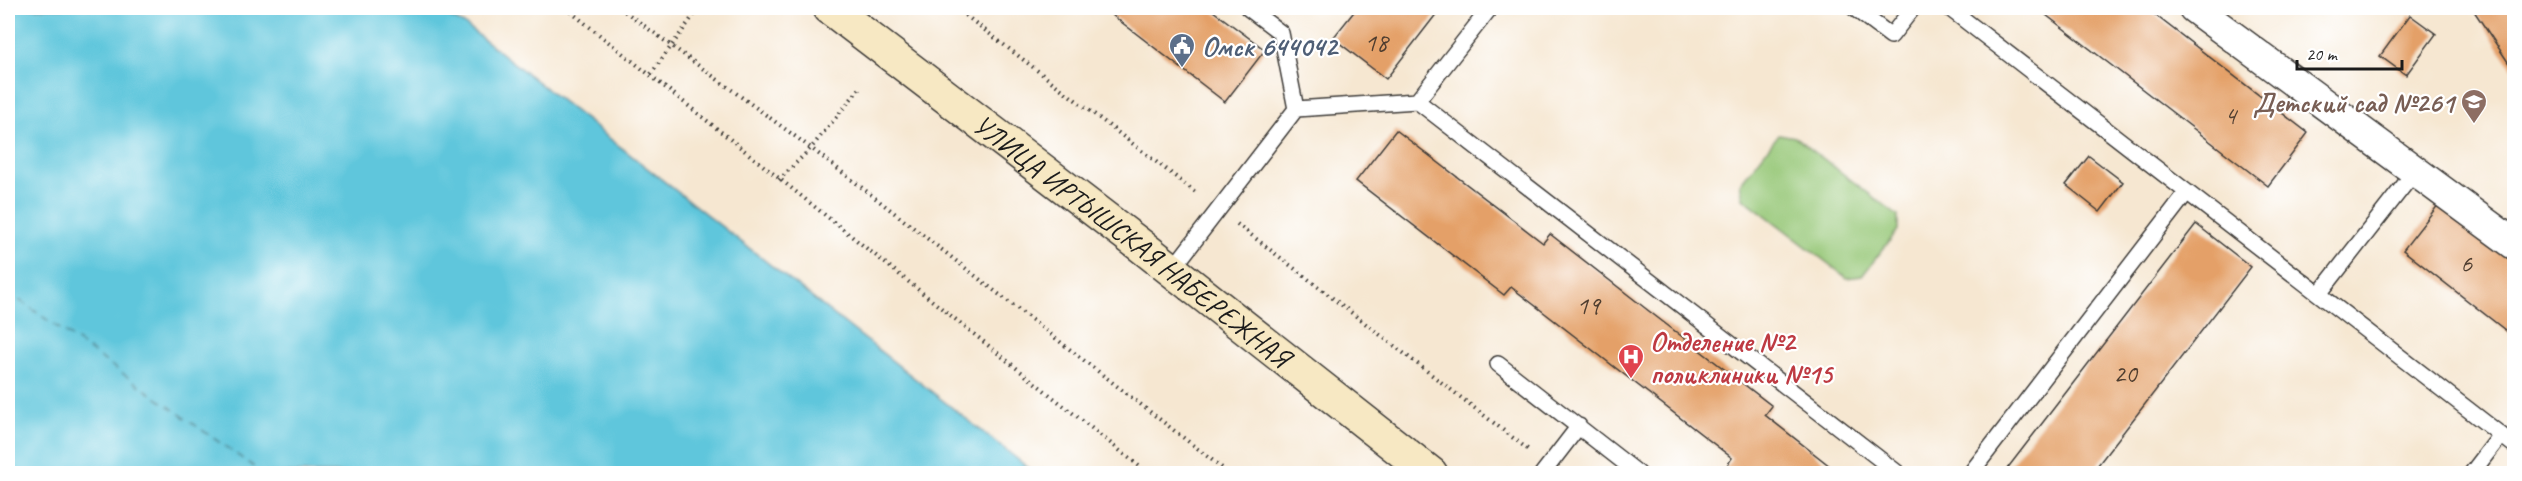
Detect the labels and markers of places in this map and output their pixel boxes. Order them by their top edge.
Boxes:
place label: Омск 644042 [1202,29,1339,64]
public building icon: Омск 644042 [1167,31,1197,69]
place label: Детский сад №261 [2253,85,2457,120]
school or university icon: Детский сад №261 [2459,87,2489,125]
place label: Отделение №2 поликлиники №15 [1650,324,1835,391]
hospital icon: Отделение №2 поликлиники №15 [1616,342,1646,380]

